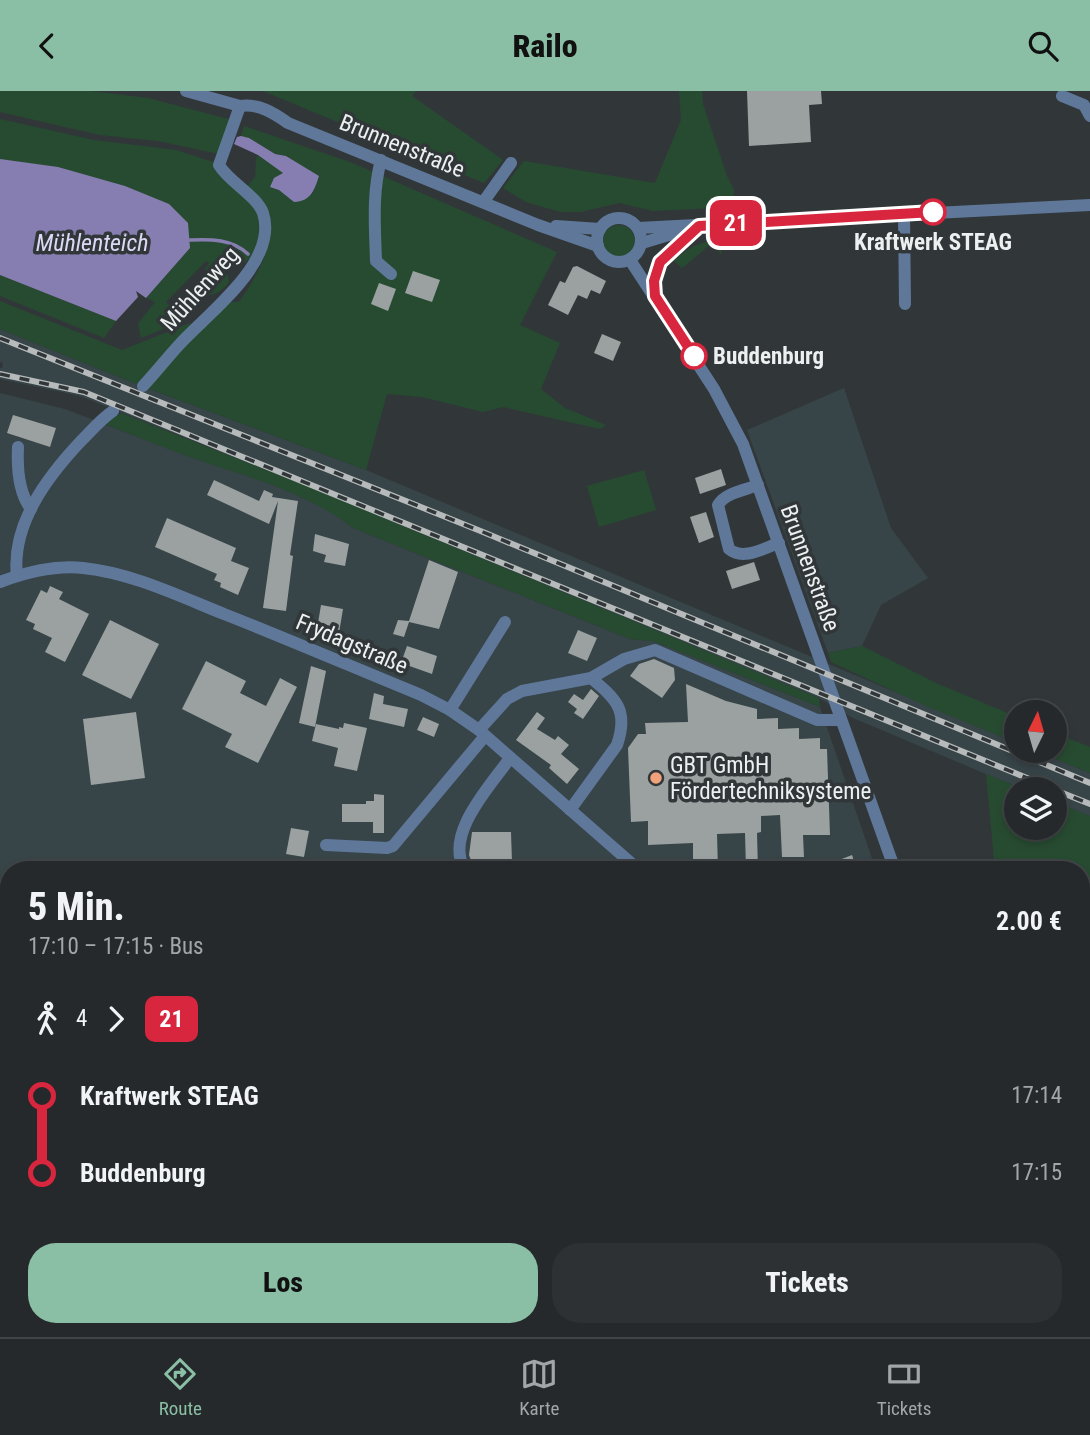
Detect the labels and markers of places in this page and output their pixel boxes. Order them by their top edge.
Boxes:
marker: Kraftwerk STEAG [920,199,946,225]
place label: Kraftwerk STEAG [854,229,1012,256]
marker: Buddenburg [681,343,707,369]
place label: Buddenburg [713,343,824,370]
place label: GBT GmbH Fördertechniksysteme [670,752,871,805]
marker: GBT GmbH Fördertechniksysteme [648,770,664,786]

